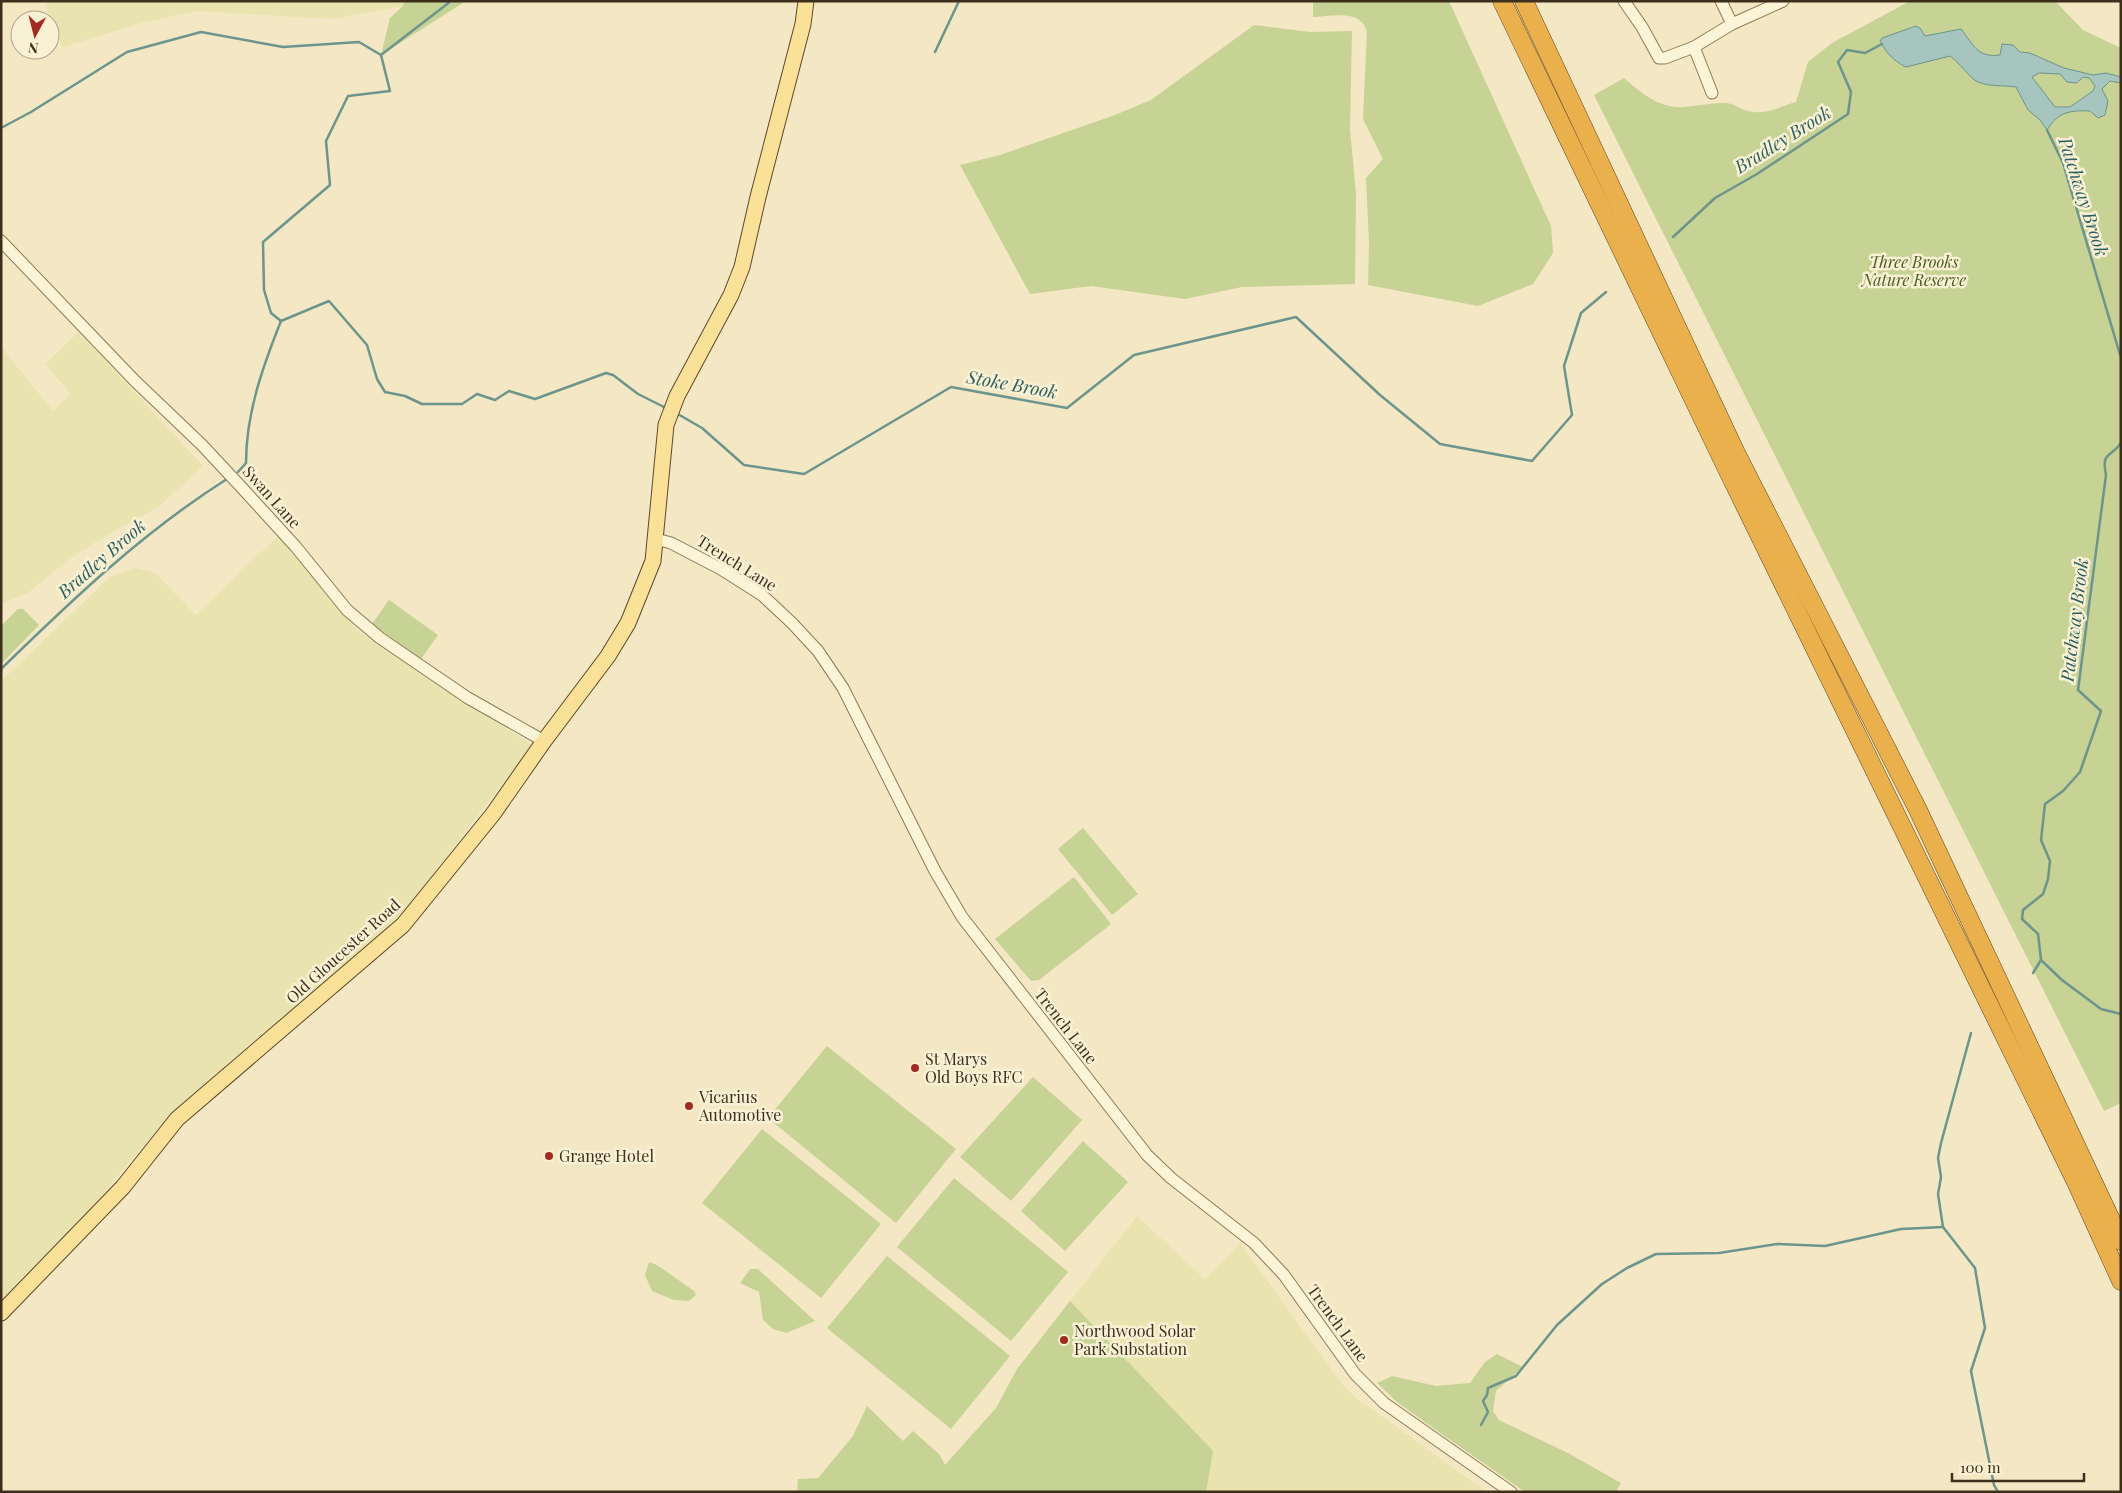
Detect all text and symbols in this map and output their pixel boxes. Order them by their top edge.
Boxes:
north arrow [10,10,60,60]
text: N [27,38,40,58]
water label: Bradley Brook [1729,100,1835,179]
water label: Patchway Brook [2053,133,2114,259]
park label: Three Brooks Nature Reserve [1860,251,1966,290]
water label: Stoke Brook [964,364,1059,404]
street label: Swan Lane [239,461,306,532]
water label: Bradley Brook [51,513,150,604]
street label: Trench Lane [693,530,781,595]
water label: Patchway Brook [2054,557,2093,684]
street label: Old Gloucester Road [281,894,404,1008]
street label: Trench Lane [1030,984,1103,1068]
place label: St Marys Old Boys RFC [925,1048,1022,1087]
marker: St Marys Old Boys RFC [909,1062,921,1074]
place label: Vicarius Automotive [698,1086,781,1125]
marker: Vicarius Automotive [683,1100,695,1112]
place label: Grange Hotel [559,1145,654,1166]
marker: Grange Hotel [543,1150,555,1162]
street label: Trench Lane [1303,1280,1374,1366]
place label: Northwood Solar Park Substation [1074,1320,1196,1359]
marker: Northwood Solar Park Substation [1058,1334,1070,1346]
scale bar [1952,1450,2084,1482]
text: 100 m [1960,1457,2001,1477]

